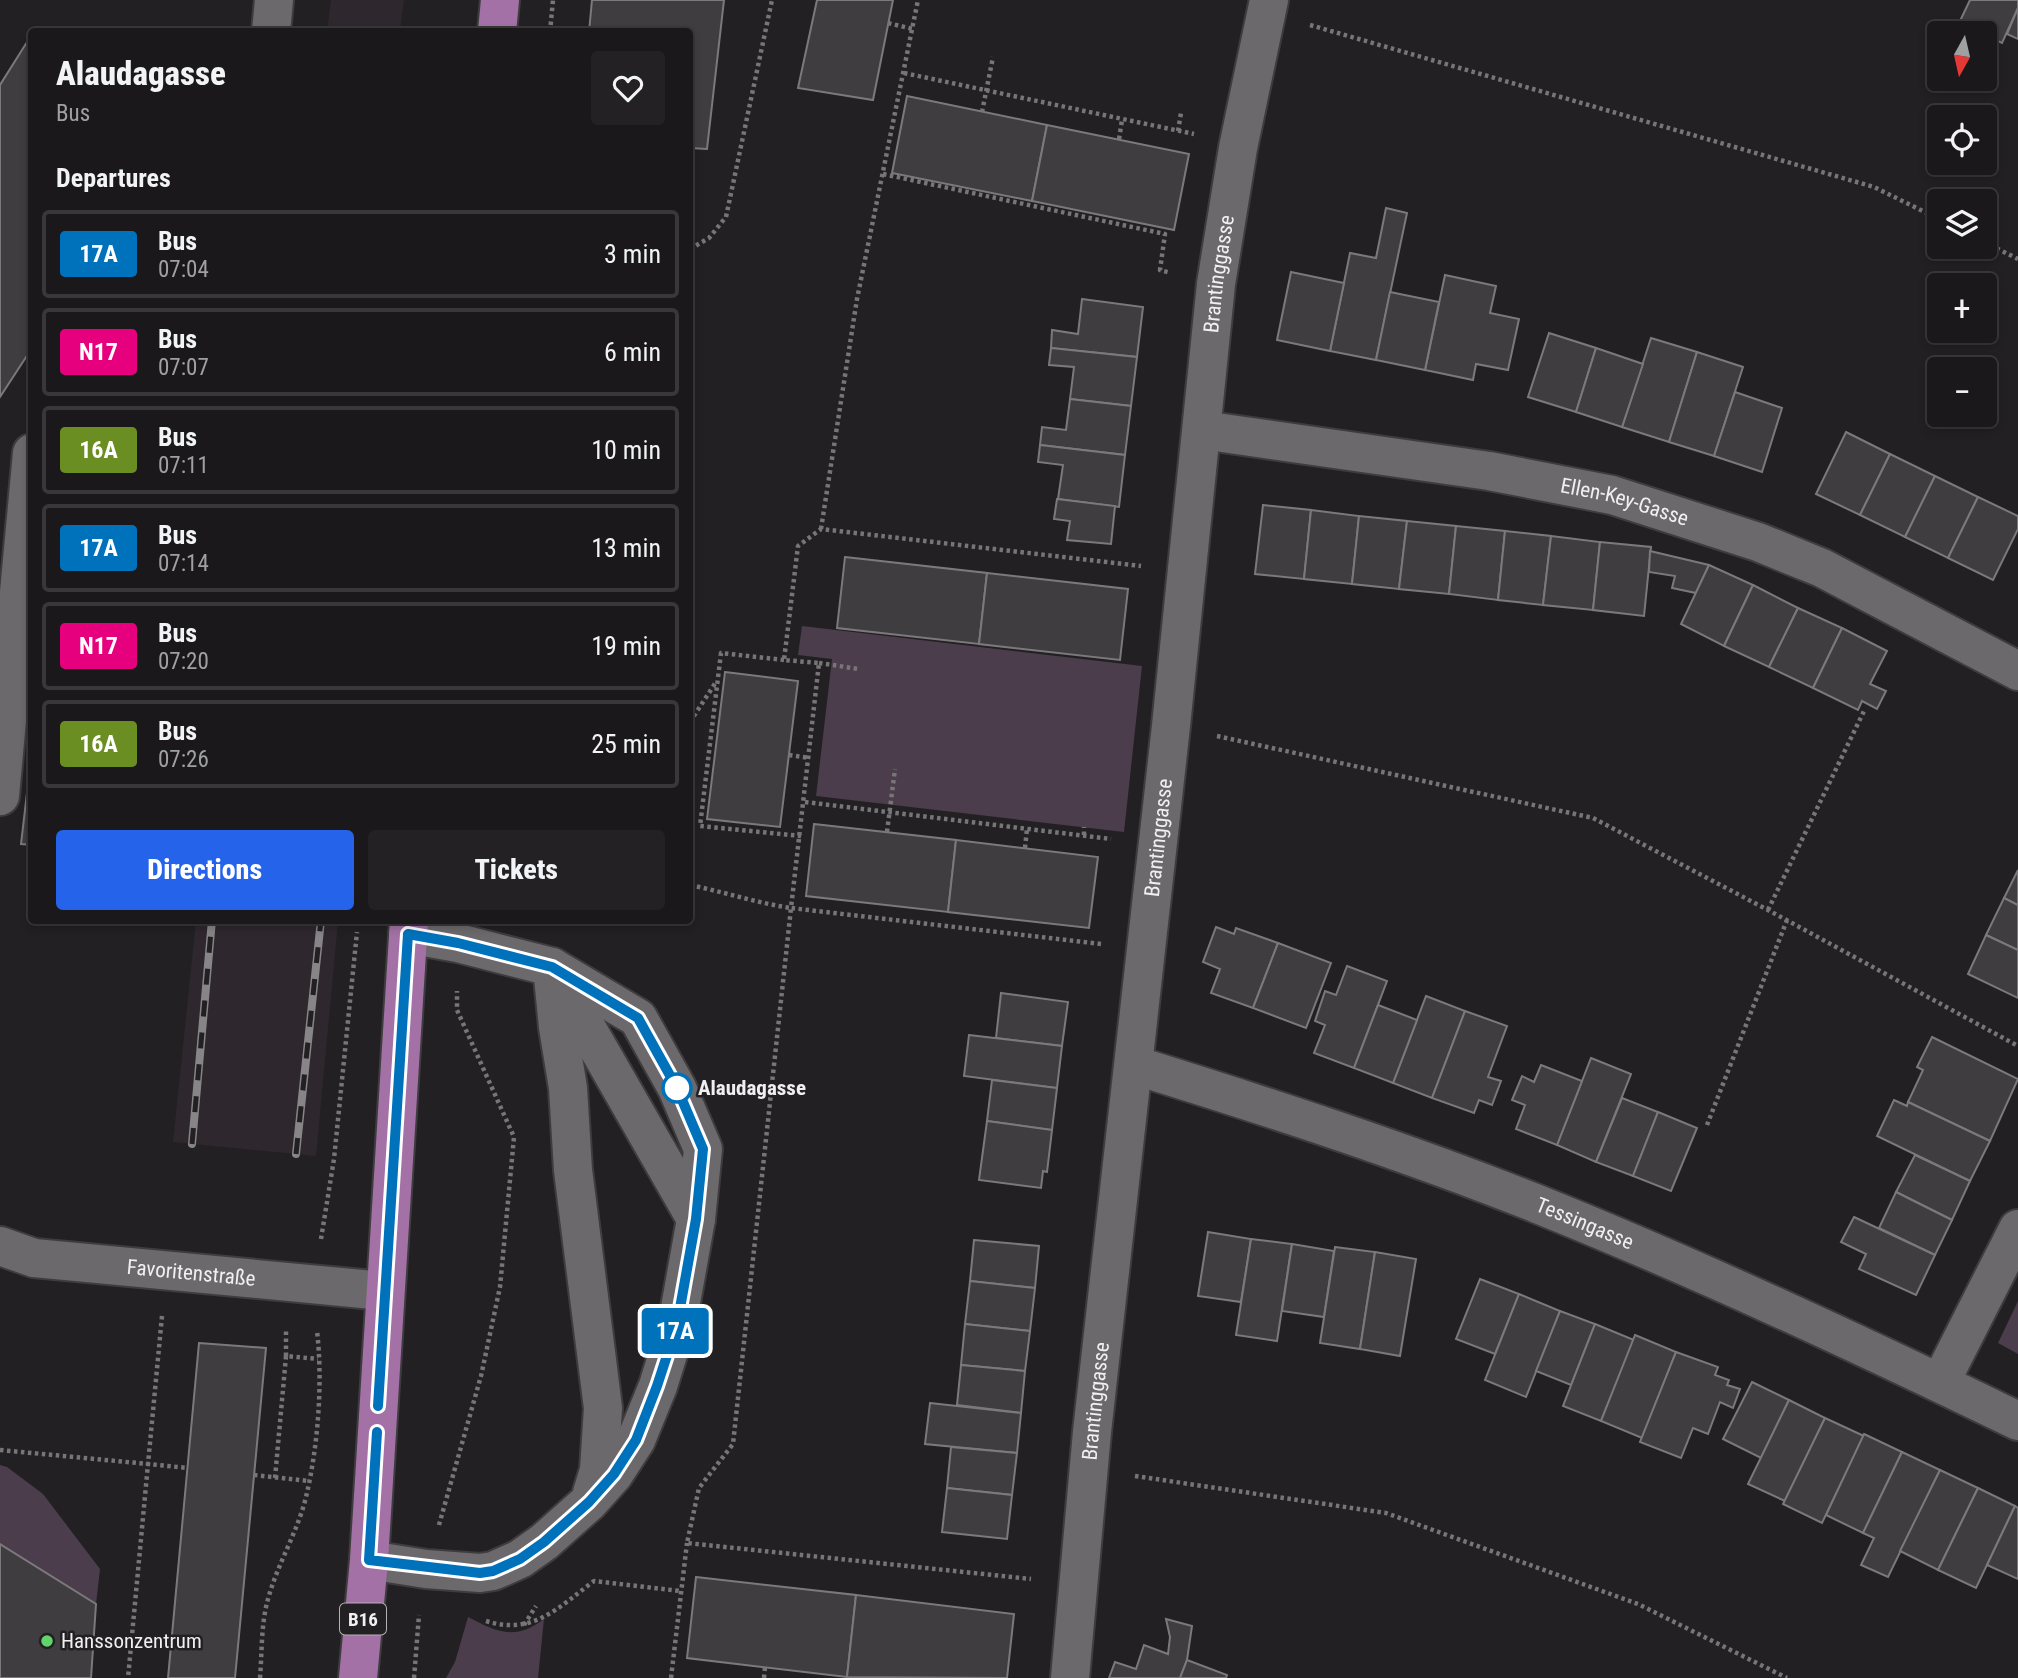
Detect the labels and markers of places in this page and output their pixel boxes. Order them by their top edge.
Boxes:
marker: Alaudagasse [662,1073,692,1103]
place label: Alaudagasse [698,1076,806,1100]
place label: Hanssonzentrum [61,1629,202,1653]
marker: Hanssonzentrum [39,1633,55,1649]

